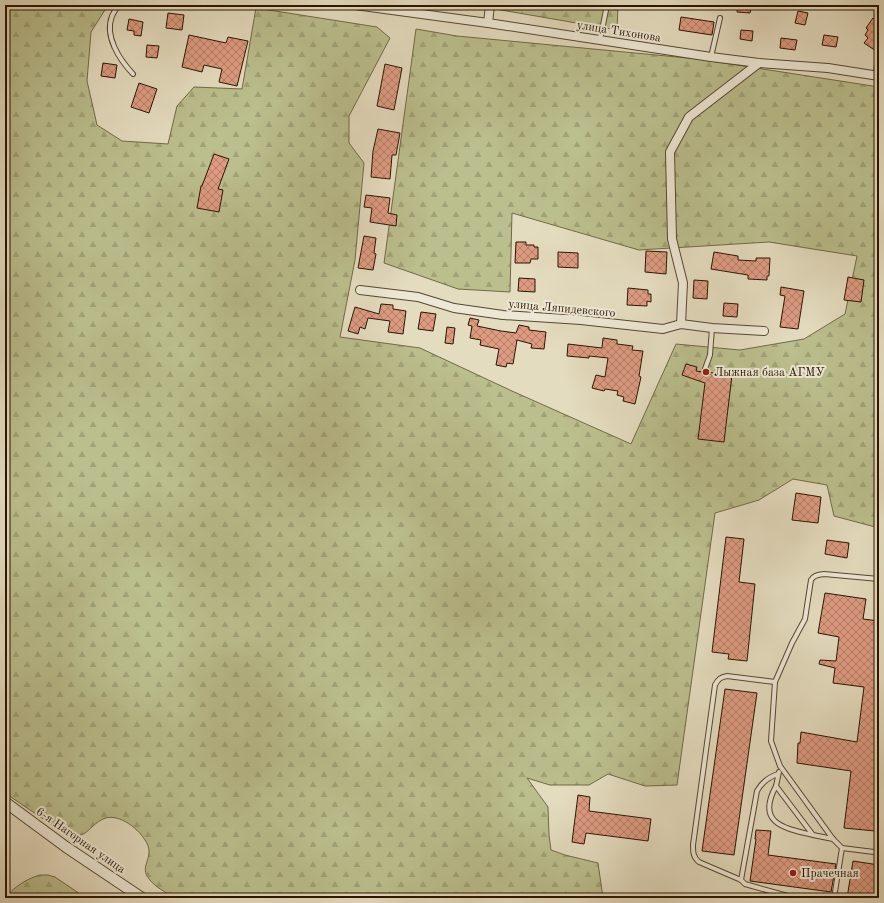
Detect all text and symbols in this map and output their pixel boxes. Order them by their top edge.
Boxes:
street label: улица Тихонова [576,19,662,45]
street label: улица Ляпидевского [508,298,616,320]
marker: Лыжная база АГМУ [701,367,711,377]
place label: Лыжная база АГМУ [714,367,825,379]
street label: 6-я Нагорная улица [34,806,127,876]
marker: Прачечная [788,868,798,878]
place label: Прачечная [801,868,859,880]

